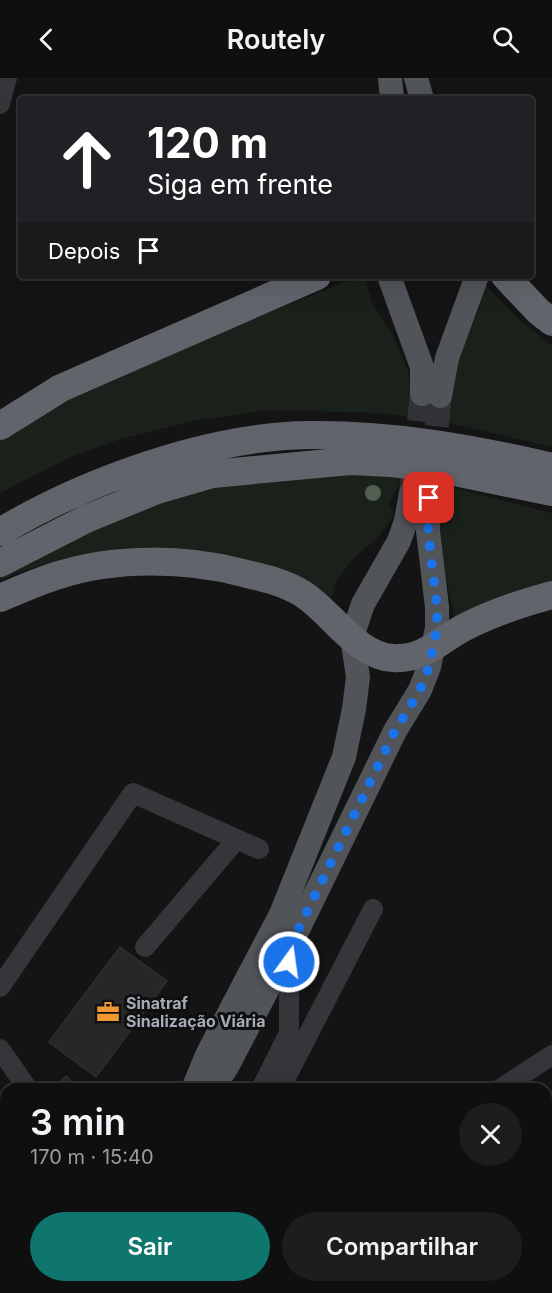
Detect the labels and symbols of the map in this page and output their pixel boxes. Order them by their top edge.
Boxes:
pin [403,472,454,523]
position arrow [257,930,321,994]
place label: Sinatraf Sinalização Viária [126,993,265,1031]
office icon: Sinatraf Sinalização Viária [95,999,121,1025]

